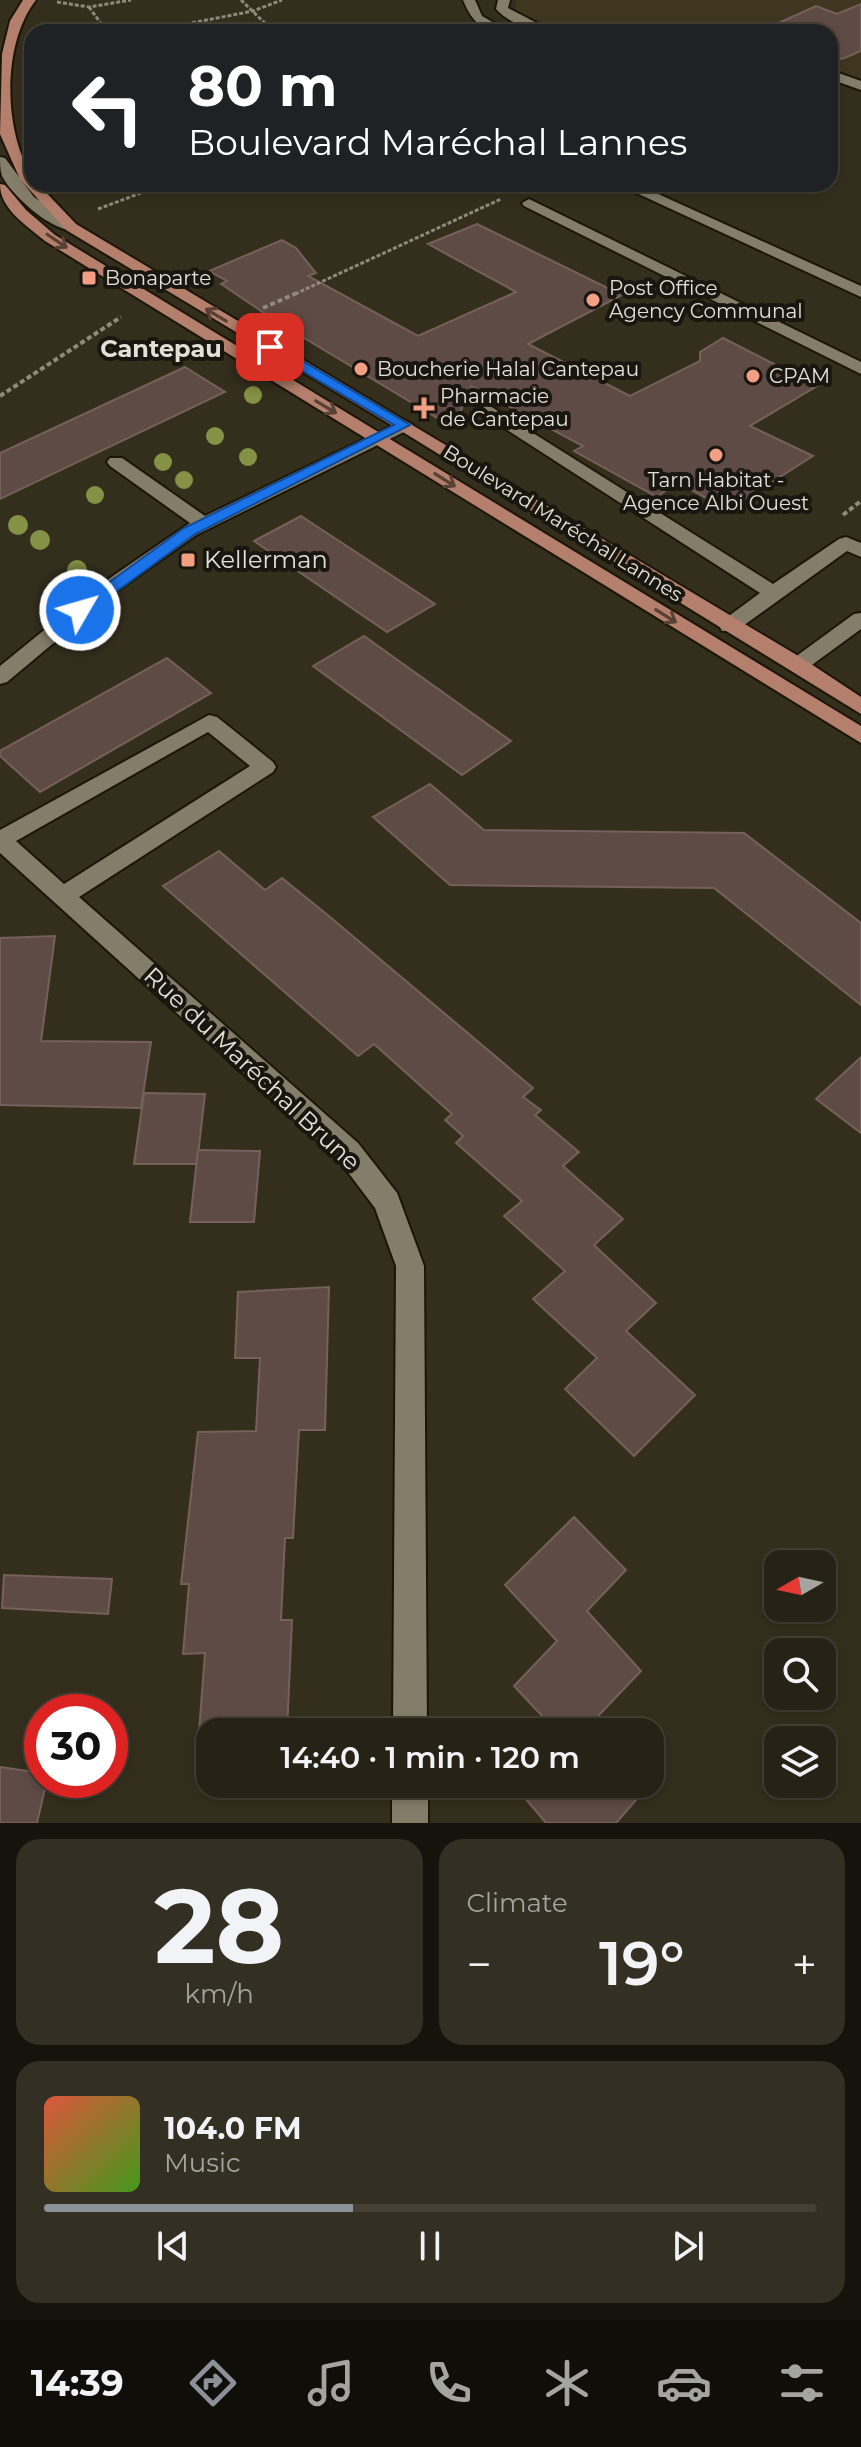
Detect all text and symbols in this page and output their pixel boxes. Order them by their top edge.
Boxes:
text: 80 m [188,52,338,120]
icon: left [56,56,160,160]
text: Boulevard Maréchal Lannes [188,120,687,164]
one-way arrow [45,233,67,249]
place label: Bonaparte [105,266,211,290]
marker: Bonaparte [80,269,98,287]
place label: Post Office Agency Communal [609,276,803,323]
marker: Post Office Agency Communal [584,291,602,309]
one-way arrow [205,307,228,323]
pin [236,313,304,381]
icon: arrive [248,325,292,369]
district label: Cantepau [100,334,222,363]
place label: Boucherie Halal Cantepau [377,357,639,381]
marker: Boucherie Halal Cantepau [352,360,370,378]
place label: CPAM [769,364,830,388]
marker: CPAM [744,367,762,385]
place label: Pharmacie de Cantepau [440,384,569,431]
one-way arrow [314,399,337,415]
marker: Pharmacie de Cantepau [415,399,433,417]
street label: Boulevard Maréchal Lannes [439,439,687,607]
marker: Tarn Habitat - Agence Albi Ouest [707,446,725,464]
place label: Tarn Habitat - Agence Albi Ouest [623,468,809,515]
one-way arrow [433,472,456,488]
place label: Kellerman [204,545,328,574]
marker: Kellerman [179,551,197,569]
position arrow [38,568,122,652]
one-way arrow [655,607,677,624]
street label: Rue du Maréchal Brune [138,961,366,1176]
north arrow [764,1550,836,1622]
map controls [764,1550,836,1798]
button: search [764,1638,836,1710]
speed limit sign: 30 [24,1694,128,1798]
button: layers [764,1726,836,1798]
text: 14:40 · 1 min · 120 m [280,1739,580,1776]
text: 28 [154,1862,284,1989]
text: Climate [467,1887,568,1919]
text: 19° [599,1927,685,2000]
text: − [467,1937,492,1991]
text: + [792,1937,817,1991]
text: km/h [185,1978,254,2010]
text: 104.0 FM [164,2110,302,2147]
text: Music [164,2147,241,2179]
icon: previous [151,2224,195,2268]
icon: pause [408,2224,452,2268]
icon: next [666,2224,710,2268]
icon: directions [185,2355,241,2411]
icon: music [303,2355,359,2411]
icon: phone [421,2355,477,2411]
icon: climate [539,2355,595,2411]
icon: car [656,2355,712,2411]
icon: filters [774,2355,830,2411]
text: 14:39 [31,2361,124,2405]

